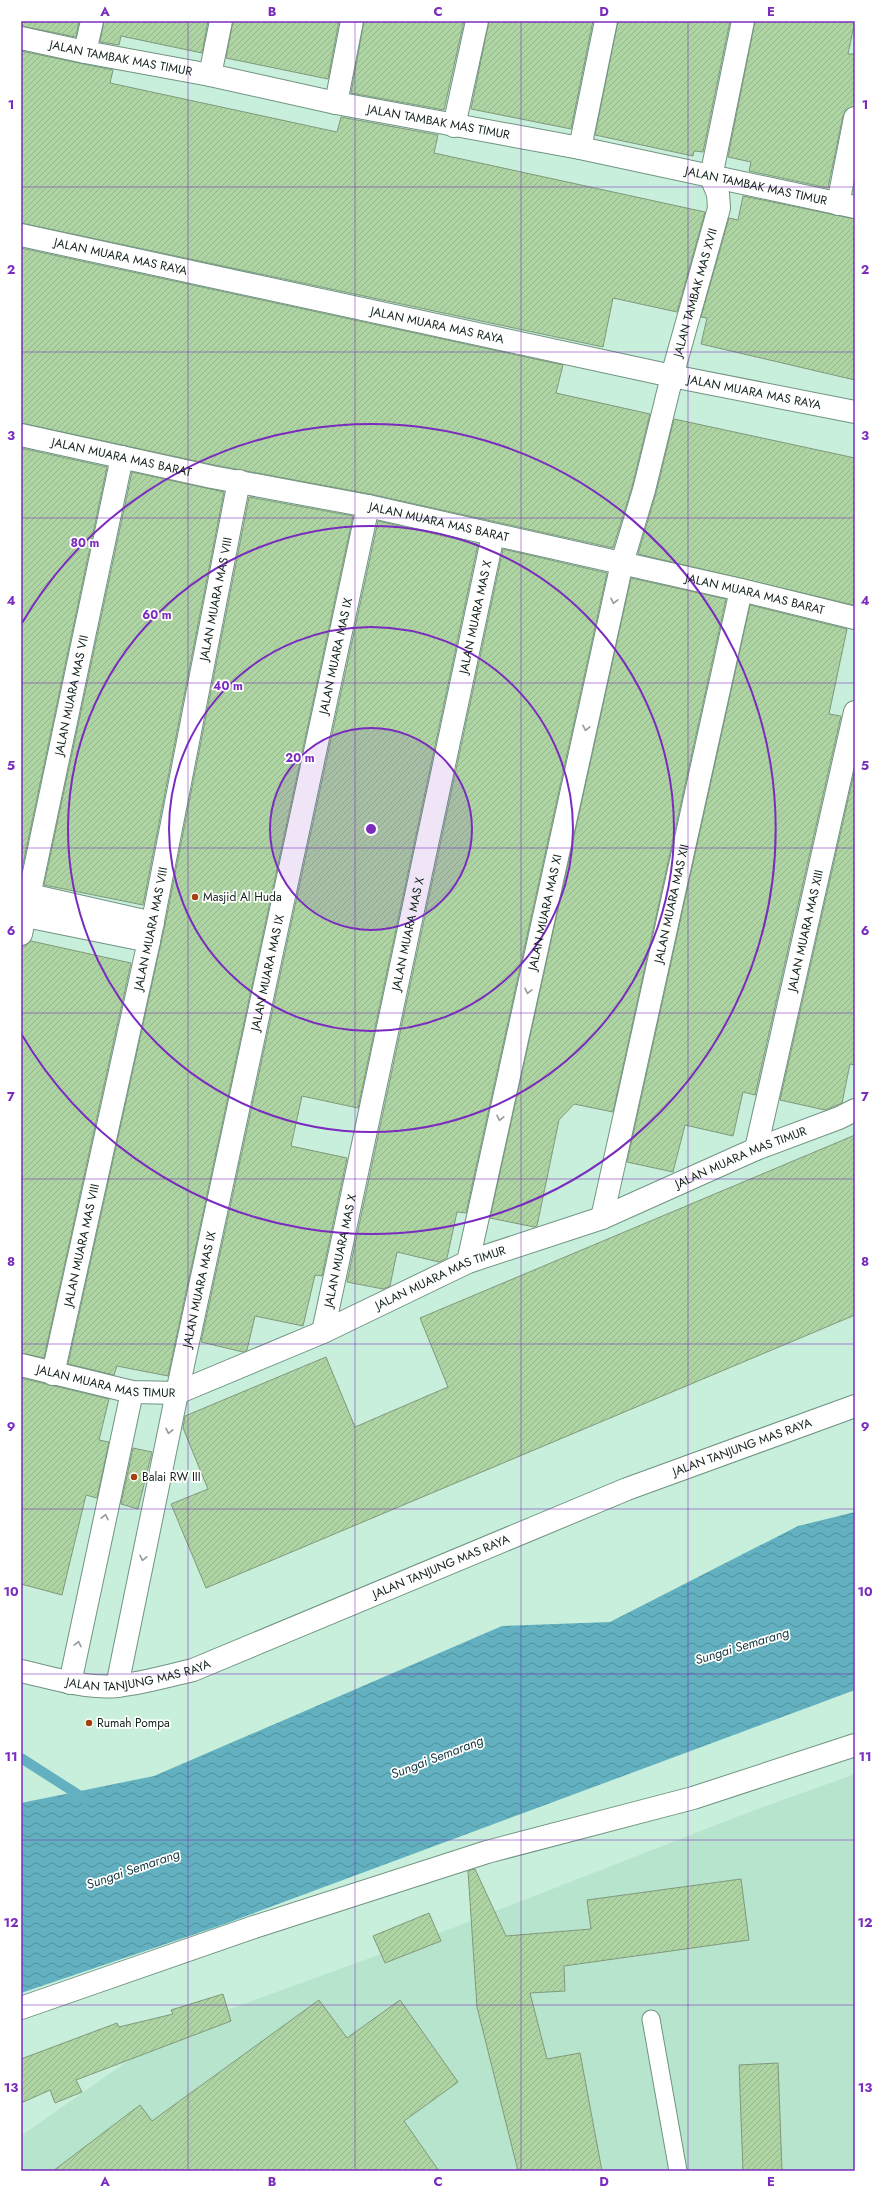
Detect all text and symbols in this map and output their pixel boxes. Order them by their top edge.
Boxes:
text: A [99,2,110,21]
text: B [268,2,277,21]
text: C [433,2,443,21]
text: D [599,2,609,21]
text: E [767,2,775,21]
street label: JALAN TAMBAK MAS TIMUR [46,35,194,81]
text: 1 [8,95,14,114]
text: 1 [862,95,868,114]
street label: JALAN TAMBAK MAS TIMUR [364,100,512,144]
street label: JALAN TAMBAK MAS TIMUR [682,161,829,210]
street label: JALAN TAMBAK MAS XVII [668,226,722,361]
street label: JALAN MUARA MAS RAYA [50,233,189,280]
text: 2 [7,260,15,279]
text: 2 [861,260,869,279]
street label: JALAN MUARA MAS RAYA [367,302,506,348]
street label: JALAN MUARA MAS RAYA [684,370,823,414]
text: 3 [7,426,15,445]
text: 3 [861,426,869,445]
street label: JALAN MUARA MAS BARAT [48,433,194,481]
street label: JALAN MUARA MAS BARAT [366,497,511,547]
text: 80 m [71,534,100,552]
street label: JALAN MUARA MAS VIII [195,536,237,664]
street label: JALAN MUARA MAS X [454,558,496,677]
street label: JALAN MUARA MAS BARAT [682,568,827,619]
text: 4 [6,591,16,610]
text: 4 [860,591,870,610]
street label: JALAN MUARA MAS IX [314,596,357,718]
one-way arrow [610,597,618,604]
text: 60 m [142,606,172,624]
street label: JALAN MUARA MAS VII [50,633,93,759]
text: 40 m [213,677,243,695]
one-way arrow [582,724,590,731]
text: 20 m [285,749,315,767]
text: 5 [7,756,15,775]
text: 5 [861,756,869,775]
centre of rings [364,822,378,836]
street label: JALAN MUARA MAS XII [649,842,693,967]
street label: JALAN MUARA MAS XI [523,853,567,974]
street label: JALAN MUARA MAS VIII [129,865,172,994]
street label: JALAN MUARA MAS XIII [783,868,828,995]
street label: JALAN MUARA MAS X [387,875,429,994]
place label: Masjid Al Huda [203,888,282,906]
marker: Masjid Al Huda [190,892,200,902]
street label: JALAN MUARA MAS IX [246,913,289,1034]
text: 6 [7,921,16,940]
text: 6 [861,921,870,940]
one-way arrow [524,988,532,994]
text: 7 [7,1087,15,1106]
text: 7 [861,1087,869,1106]
one-way arrow [496,1115,504,1121]
street label: JALAN MUARA MAS TIMUR [670,1122,809,1194]
street label: JALAN MUARA MAS VIII [59,1182,104,1310]
street label: JALAN MUARA MAS X [319,1192,361,1311]
street label: JALAN MUARA MAS IX [178,1229,221,1351]
street label: JALAN MUARA MAS TIMUR [370,1241,508,1315]
text: 8 [7,1252,15,1271]
text: 8 [861,1252,869,1271]
street label: JALAN MUARA MAS TIMUR [33,1360,176,1402]
street label: JALAN TANJUNG MAS RAYA [668,1414,814,1481]
text: 9 [7,1417,16,1436]
text: 9 [861,1417,870,1436]
one-way arrow [166,1428,174,1434]
place label: Balai RW III [142,1468,201,1486]
marker: Balai RW III [129,1472,139,1482]
one-way arrow [101,1514,109,1520]
street label: JALAN TANJUNG MAS RAYA [368,1530,512,1604]
one-way arrow [139,1555,148,1561]
text: 10 [3,1582,19,1601]
text: 10 [857,1582,873,1601]
water label: Sungai Semarang [693,1623,791,1669]
one-way arrow [74,1641,82,1648]
street label: JALAN TANJUNG MAS RAYA [63,1655,213,1696]
place label: Rumah Pompa [97,1714,170,1732]
marker: Rumah Pompa [84,1718,94,1728]
water label: Sungai Semarang [388,1731,486,1783]
text: 11 [4,1747,18,1766]
text: 11 [858,1747,872,1766]
water label: Sungai Semarang [84,1844,182,1894]
text: 12 [3,1913,19,1932]
text: 12 [857,1913,873,1932]
text: 13 [4,2078,18,2097]
text: 13 [858,2078,872,2097]
text: A [99,2172,110,2191]
text: B [268,2172,277,2191]
text: C [433,2172,443,2191]
text: D [599,2172,609,2191]
text: E [767,2172,775,2191]

